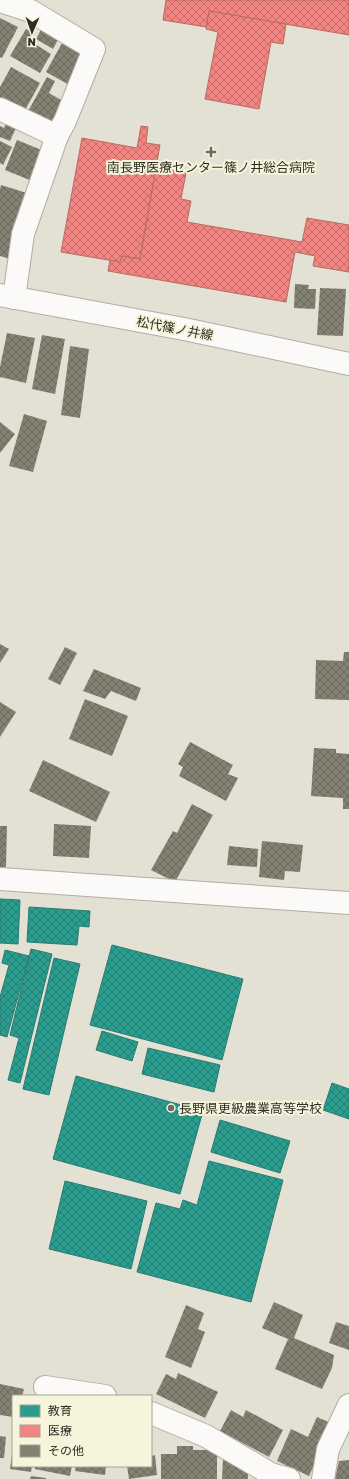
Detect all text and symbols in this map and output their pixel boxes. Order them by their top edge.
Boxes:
north arrow [12,12,52,52]
text: N [27,36,36,49]
marker: 南長野医療センター篠ノ井総合病院 [205,146,217,158]
place label: 南長野医療センター篠ノ井総合病院 [107,159,315,175]
street label: 松代篠ノ井線 [135,313,215,343]
place label: 長野県更級農業高等学校 [179,1100,322,1116]
marker: 長野県更級農業高等学校 [166,1103,176,1113]
legend [12,1395,152,1467]
text: 教育 [48,1403,72,1418]
text: 医療 [48,1423,72,1438]
text: その他 [48,1443,84,1458]

